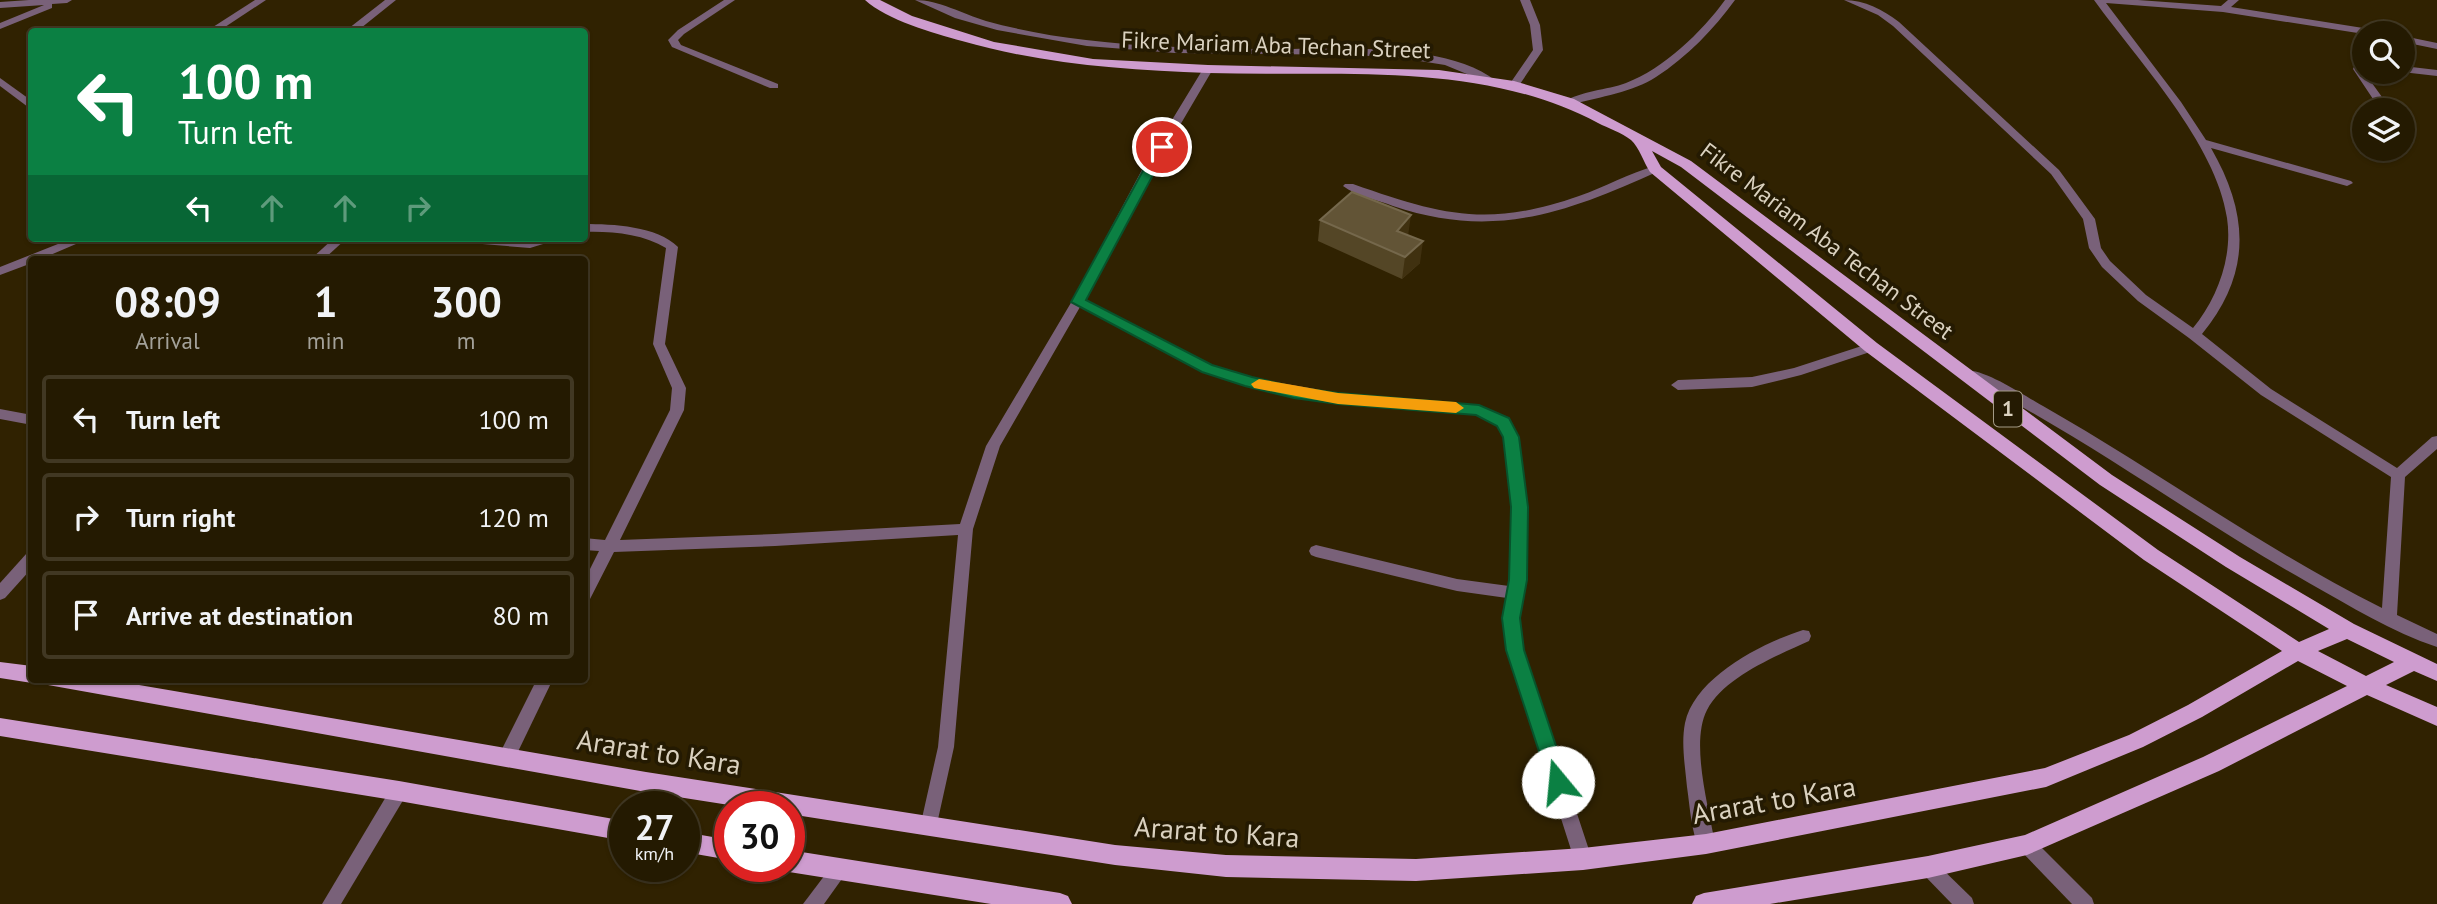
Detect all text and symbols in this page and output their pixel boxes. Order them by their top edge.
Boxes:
map controls [2352,21,2415,161]
button: search [2352,21,2415,84]
street label: Fikre Mariam Aba Techan Street [1121,25,1431,64]
text: 100 m [178,49,313,113]
icon: left [63,56,154,147]
button: layers [2352,98,2415,161]
text: Turn left [178,111,293,153]
pin [1132,117,1192,177]
icon: arrive [1143,128,1181,166]
street label: Fikre Mariam Aba Techan Street [1695,136,1960,345]
icon: left [180,189,218,227]
icon: ahead [253,189,291,227]
icon: ahead [326,189,364,227]
icon: right [399,189,437,227]
text: 08:09 [114,274,221,329]
text: 1 [314,274,337,329]
text: 300 [430,274,502,329]
text: Arrival [135,326,200,355]
text: min [307,326,344,355]
text: m [457,326,475,355]
road number: 1 [1994,392,2022,426]
icon: left [67,400,105,438]
text: Turn left [126,403,220,436]
text: 100 m [478,403,549,436]
icon: right [67,498,105,536]
text: Turn right [126,501,235,534]
text: 120 m [478,501,549,534]
icon: arrive [67,596,105,634]
text: Arrive at destination [126,599,353,632]
text: 80 m [493,599,549,632]
street label: Ararat to Kara [574,720,744,783]
position arrow [1521,745,1595,819]
street label: Ararat to Kara [1689,767,1859,832]
speed limit sign: 30 [714,791,805,882]
text: 27 [635,804,674,850]
street label: Ararat to Kara [1133,807,1301,856]
text: km/h [635,842,674,865]

